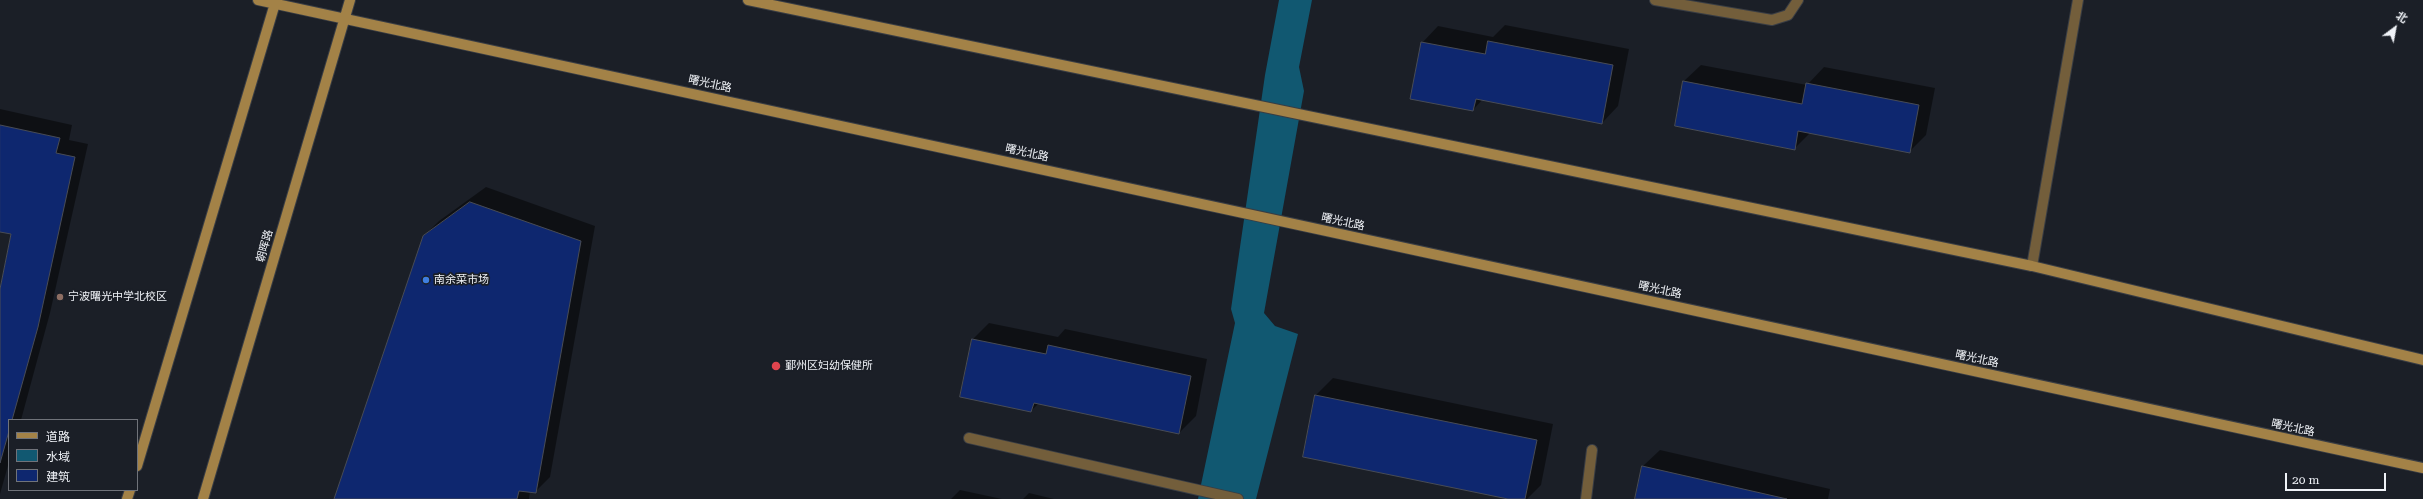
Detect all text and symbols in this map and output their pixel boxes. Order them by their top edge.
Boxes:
north arrow [2375,8,2415,48]
text: 北 [2394,9,2410,26]
street label: 曙光北路 [687,73,733,95]
street label: 曙光北路 [1004,142,1050,164]
street label: 曙光北路 [1320,211,1366,233]
street label: 朝晖路 [254,228,276,264]
place label: 南余菜市场 [434,273,489,287]
marker: 南余菜市场 [421,275,431,285]
street label: 曙光北路 [1637,279,1683,301]
place label: 宁波曙光中学北校区 [68,290,167,304]
marker: 宁波曙光中学北校区 [55,292,65,302]
street label: 曙光北路 [1954,348,2000,370]
place label: 鄞州区妇幼保健所 [785,359,873,373]
marker: 鄞州区妇幼保健所 [770,360,782,372]
street label: 曙光北路 [2270,417,2316,439]
legend [8,419,138,491]
text: 道路 [46,430,70,444]
text: 水域 [46,450,70,464]
scale bar [2287,465,2388,491]
text: 建筑 [46,470,70,484]
text: 20 m [2292,473,2319,487]

